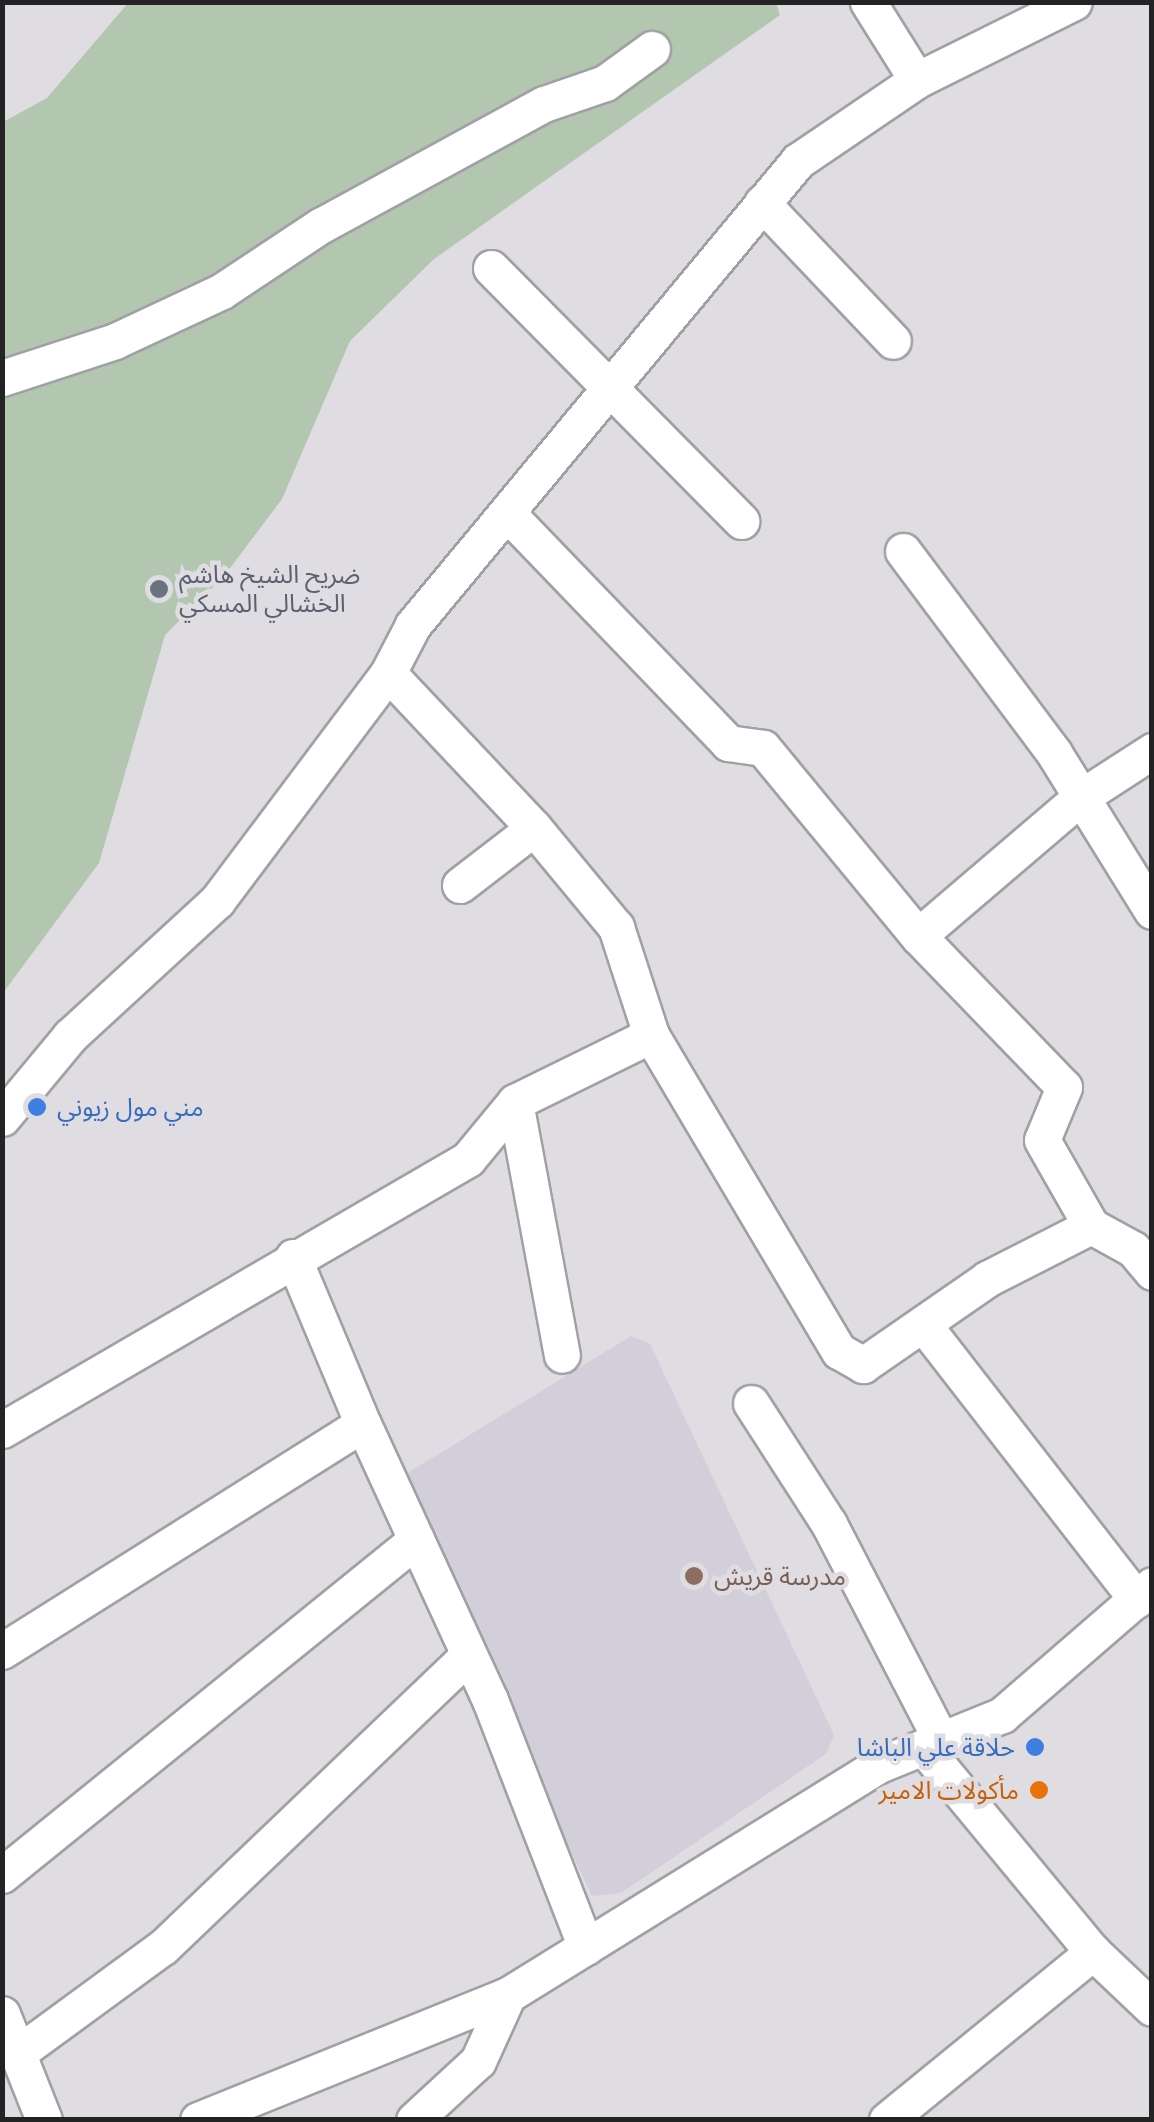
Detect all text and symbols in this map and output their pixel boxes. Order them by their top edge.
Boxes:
place label: ضريح الشيخ هاشم الخشالي المسكي [179,560,360,619]
marker: ضريح الشيخ هاشم الخشالي المسكي [148,578,170,600]
place label: مني مول زيوني [57,1092,204,1122]
marker: مني مول زيوني [26,1096,48,1118]
place label: مدرسة قريش [714,1561,846,1591]
marker: مدرسة قريش [683,1565,705,1587]
place label: حلاقة علي الباشا [857,1732,1015,1762]
marker: حلاقة علي الباشا [1024,1736,1046,1758]
place label: مأكولات الامير [879,1775,1019,1805]
marker: مأكولات الامير [1028,1779,1050,1801]

